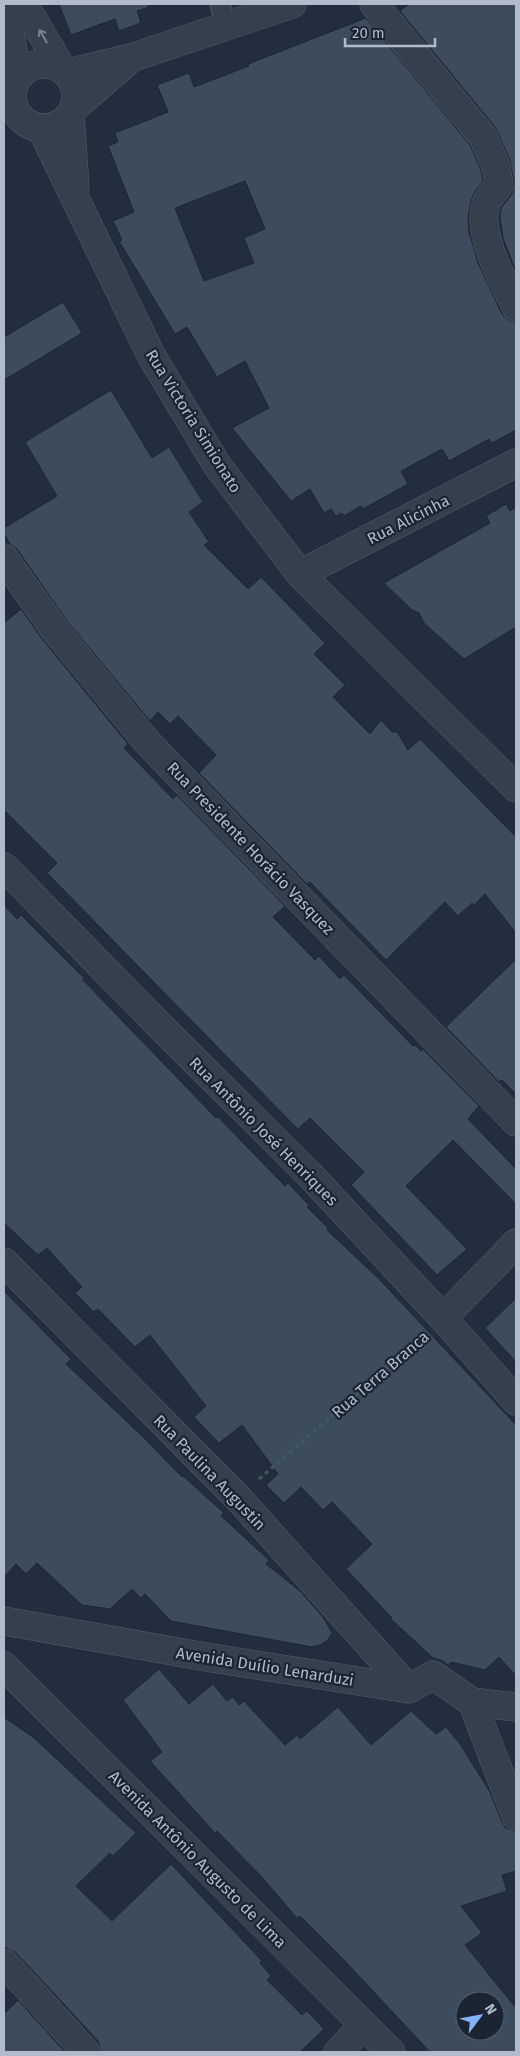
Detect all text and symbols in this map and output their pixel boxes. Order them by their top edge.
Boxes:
scale bar [345,15,435,47]
text: 20 m [352,24,385,42]
one-way arrow [38,29,47,44]
street label: Rua Victoria Simionato [142,346,245,496]
street label: Rua Alicinha [364,491,453,548]
street label: Rua Presidente Horácio Vasquez [163,758,338,939]
street label: Rua Antônio José Henriques [185,1053,342,1210]
street label: Rua Terra Branca [328,1327,433,1422]
street label: Rua Paulina Augustin [150,1411,270,1534]
street label: Avenida Duílio Lenarduzi [175,1643,355,1690]
street label: Avenida Antônio Augusto de Lima [105,1767,290,1952]
north arrow [455,1991,505,2041]
text: N [481,2001,500,2018]

